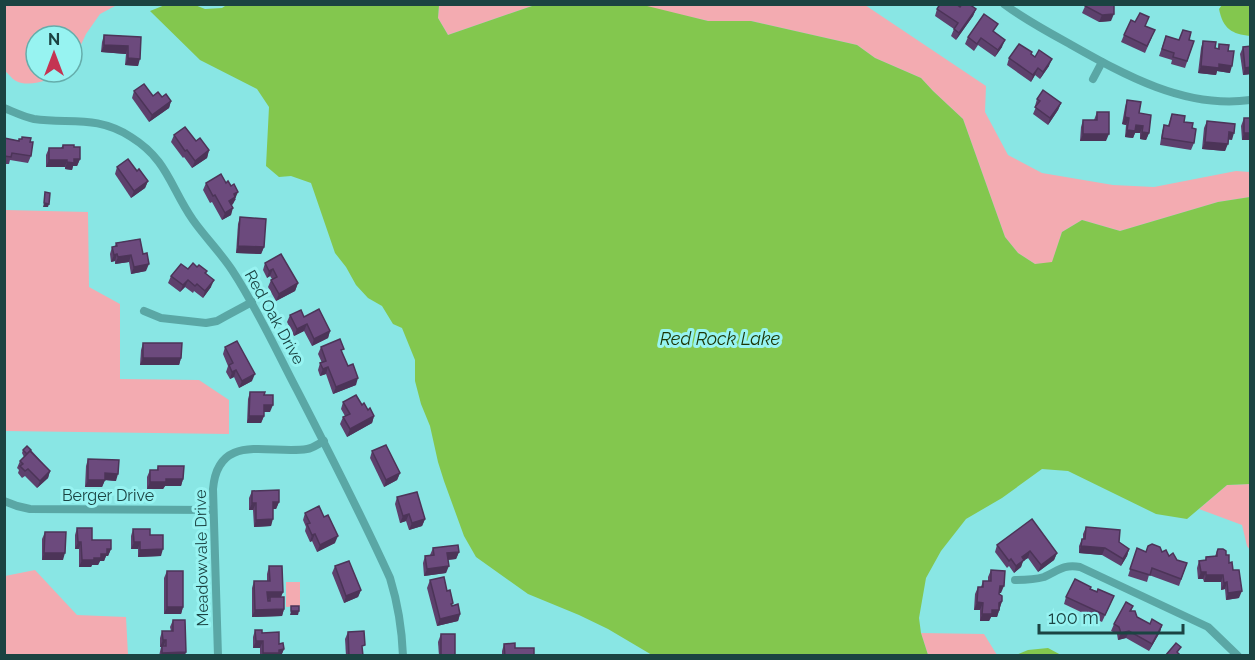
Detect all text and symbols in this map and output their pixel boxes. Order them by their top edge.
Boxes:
north arrow [24,24,84,84]
text: N [48,30,60,49]
street label: Red Oak Drive [241,267,308,368]
water label: Red Rock Lake [660,328,781,349]
street label: Berger Drive [62,486,154,505]
street label: Meadowvale Drive [191,489,212,627]
scale bar [1039,597,1183,635]
text: 100 m [1048,607,1099,628]

